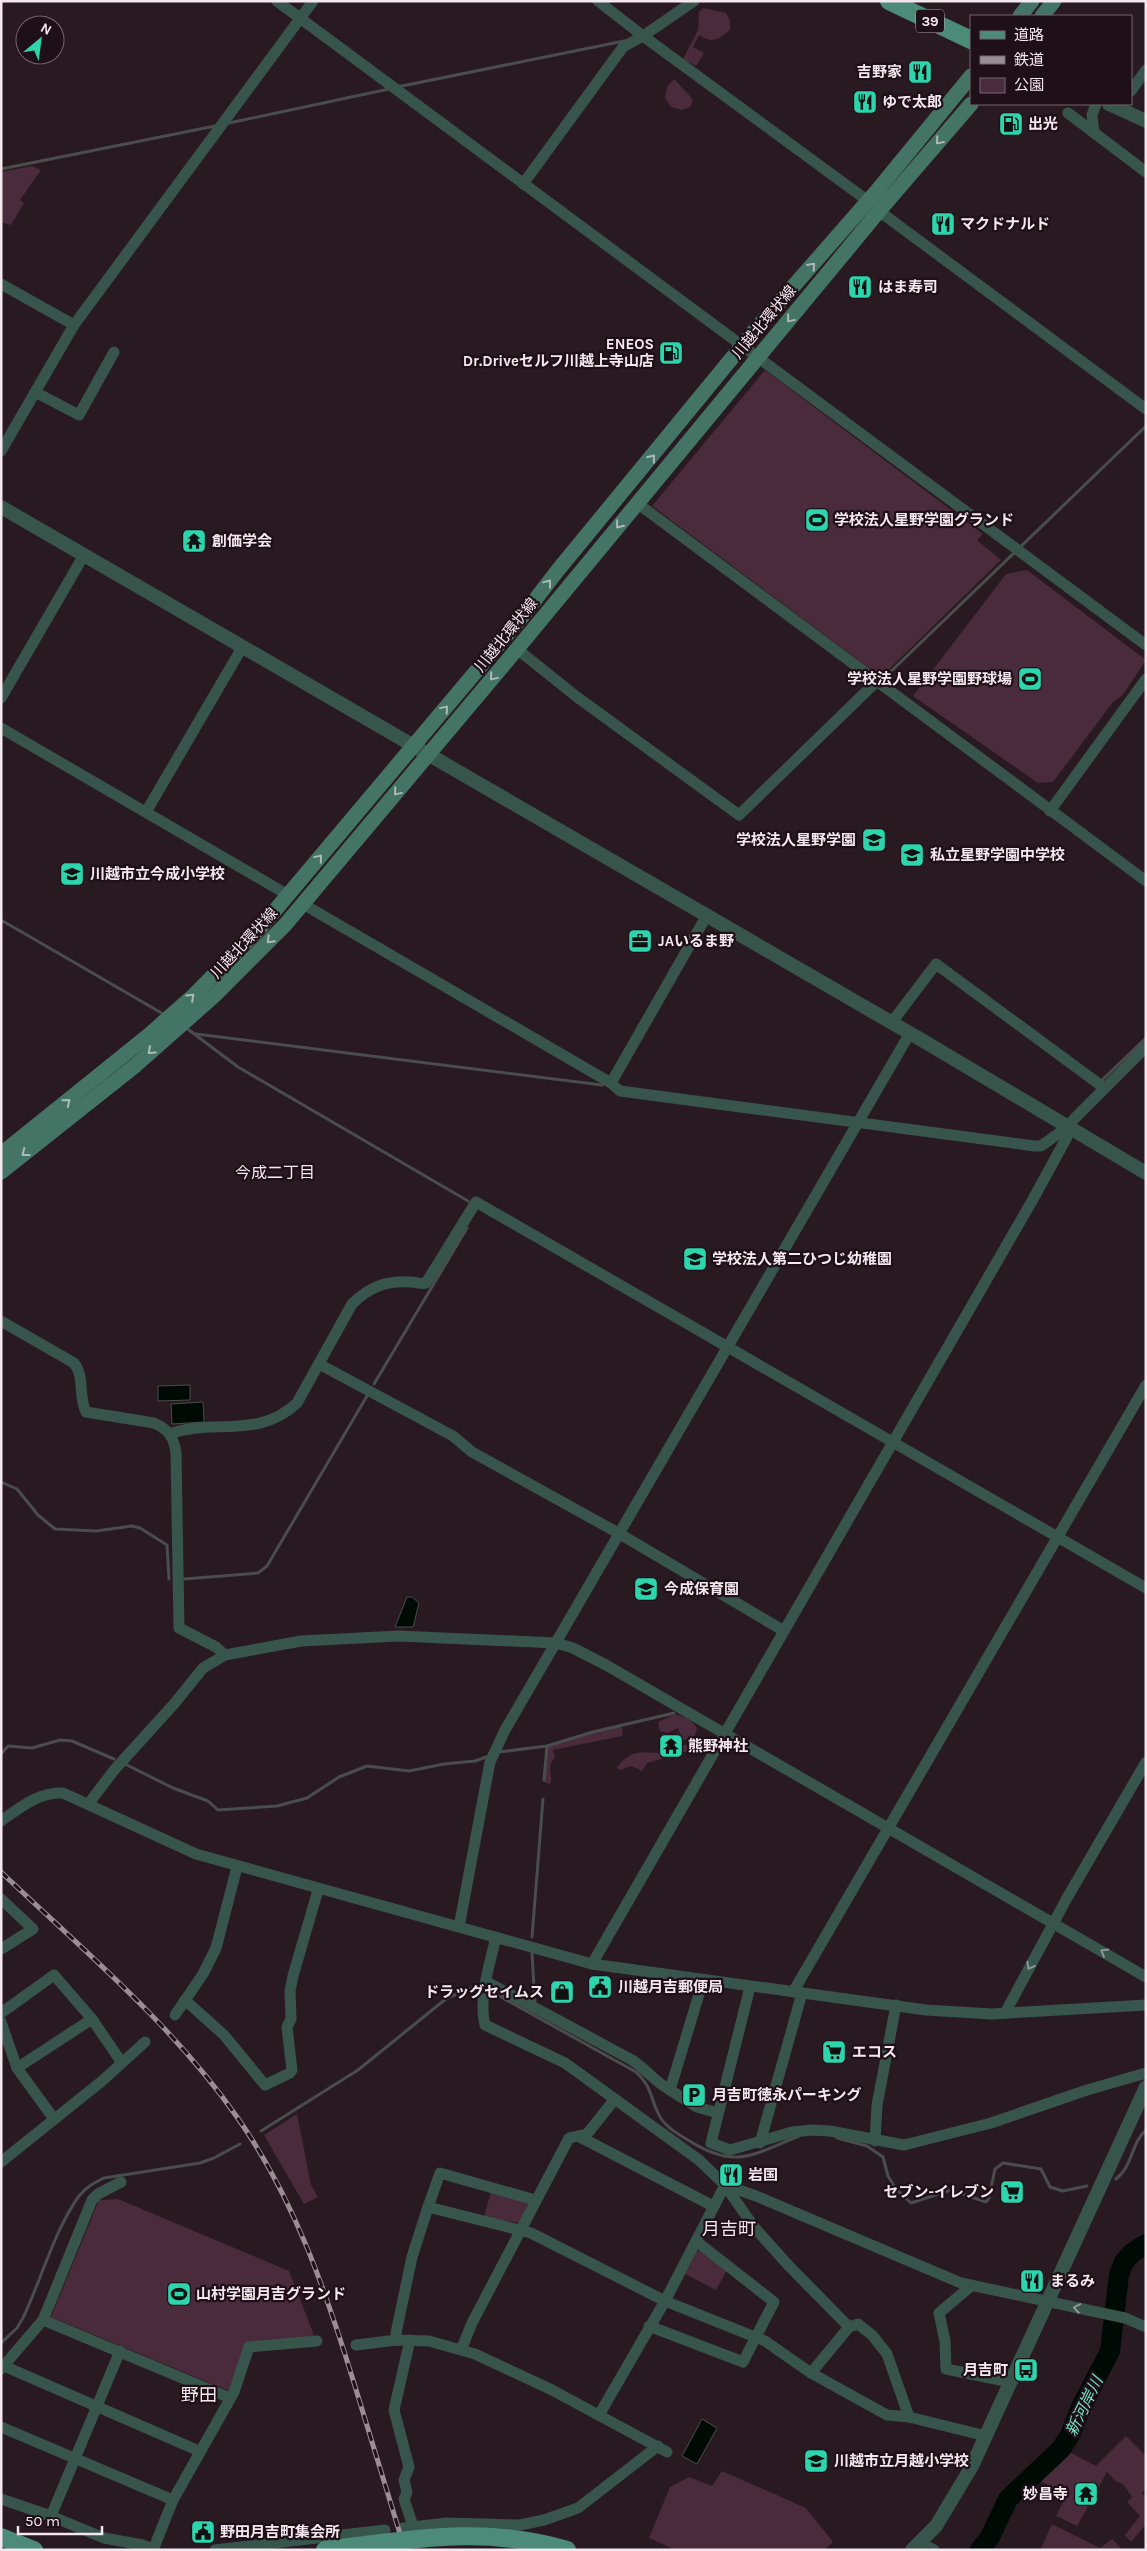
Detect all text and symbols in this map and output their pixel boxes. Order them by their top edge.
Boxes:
road number: 39 [916,10,944,32]
north arrow [15,15,65,65]
legend [970,15,1132,105]
text: N [38,19,55,39]
text: 道路 [1014,26,1044,44]
text: 鉄道 [1014,51,1044,69]
restaurant icon: 吉野家 [907,59,933,85]
place label: 吉野家 [857,63,902,81]
text: 公園 [1014,76,1044,94]
restaurant icon: ゆで太郎 [852,89,878,115]
place label: ゆで太郎 [882,93,942,111]
fuel station icon: 出光 [998,111,1024,137]
place label: 出光 [1028,115,1058,133]
one-way arrow [936,135,945,144]
restaurant icon: マクドナルド [930,211,956,237]
place label: マクドナルド [960,215,1050,233]
one-way arrow [806,262,815,271]
restaurant icon: はま寿司 [847,274,873,300]
place label: はま寿司 [878,278,938,296]
street label: 川越北環状線 [728,282,800,362]
one-way arrow [787,313,795,322]
place label: ENEOS Dr.Driveセルフ川越上寺山店 [463,335,654,370]
fuel station icon: ENEOS Dr.Driveセルフ川越上寺山店 [658,340,684,366]
one-way arrow [646,454,655,463]
sports icon: 学校法人星野学園グランド [804,507,830,533]
place label: 学校法人星野学園グランド [834,511,1014,529]
one-way arrow [615,519,624,528]
temple icon: 創価学会 [181,528,207,554]
place label: 創価学会 [212,532,272,550]
one-way arrow [543,580,551,589]
street label: 川越北環状線 [471,594,541,676]
sports icon: 学校法人星野学園野球場 [1017,666,1043,692]
place label: 学校法人星野学園野球場 [847,670,1012,688]
one-way arrow [491,671,499,680]
one-way arrow [440,705,449,714]
one-way arrow [394,786,403,795]
school or university icon: 学校法人星野学園 [861,827,887,853]
place label: 学校法人星野学園 [736,831,856,849]
school or university icon: 私立星野学園中学校 [899,842,925,868]
place label: 私立星野学園中学校 [930,846,1065,864]
one-way arrow [313,854,322,863]
school or university icon: 川越市立今成小学校 [59,861,85,887]
place label: 川越市立今成小学校 [90,865,225,883]
street label: 川越北環状線 [207,904,281,982]
office icon: JAいるま野 [627,928,653,954]
place label: JAいるま野 [658,932,734,950]
one-way arrow [267,934,276,943]
one-way arrow [186,994,195,1003]
one-way arrow [148,1045,157,1054]
one-way arrow [61,1098,70,1107]
one-way arrow [22,1148,31,1156]
district label: 今成二丁目 [235,1163,315,1182]
school or university icon: 学校法人第二ひつじ幼稚園 [682,1246,708,1272]
place label: 学校法人第二ひつじ幼稚園 [712,1250,892,1268]
school or university icon: 今成保育園 [633,1576,659,1602]
place label: 今成保育園 [664,1580,739,1598]
temple icon: 熊野神社 [658,1733,684,1759]
place label: 熊野神社 [688,1737,748,1755]
one-way arrow [1100,1949,1109,1959]
one-way arrow [1027,1961,1037,1970]
public building icon: 川越月吉郵便局 [587,1974,613,2000]
place label: 川越月吉郵便局 [618,1978,723,1996]
shop icon: ドラッグセイムス [549,1979,575,2005]
place label: ドラッグセイムス [424,1983,544,2001]
supermarket icon: エコス [821,2039,847,2065]
place label: エコス [852,2043,897,2061]
parking icon: 月吉町徳永パーキング [681,2082,707,2108]
place label: 月吉町徳永パーキング [712,2086,862,2104]
restaurant icon: 岩国 [718,2162,744,2188]
place label: 岩国 [748,2166,778,2184]
supermarket icon: セブン-イレブン [999,2179,1025,2205]
place label: セブン-イレブン [883,2183,994,2201]
district label: 月吉町 [702,2218,756,2240]
restaurant icon: まるみ [1019,2268,1045,2294]
place label: まるみ [1050,2272,1095,2290]
sports icon: 山村学園月吉グランド [166,2281,192,2307]
place label: 山村学園月吉グランド [196,2285,346,2303]
one-way arrow [1073,2304,1082,2314]
bus stop icon: 月吉町 [1013,2357,1039,2383]
place label: 月吉町 [963,2361,1008,2379]
water label: 新河岸川 [1061,2371,1107,2439]
district label: 野田 [181,2384,217,2406]
school or university icon: 川越市立月越小学校 [803,2448,829,2474]
place label: 川越市立月越小学校 [834,2452,969,2470]
temple icon: 妙昌寺 [1073,2481,1099,2507]
place label: 妙昌寺 [1023,2485,1068,2503]
scale bar [18,2504,101,2536]
text: 50 m [25,2512,60,2530]
public building icon: 野田月吉町集会所 [190,2519,216,2545]
place label: 野田月吉町集会所 [220,2523,340,2541]

